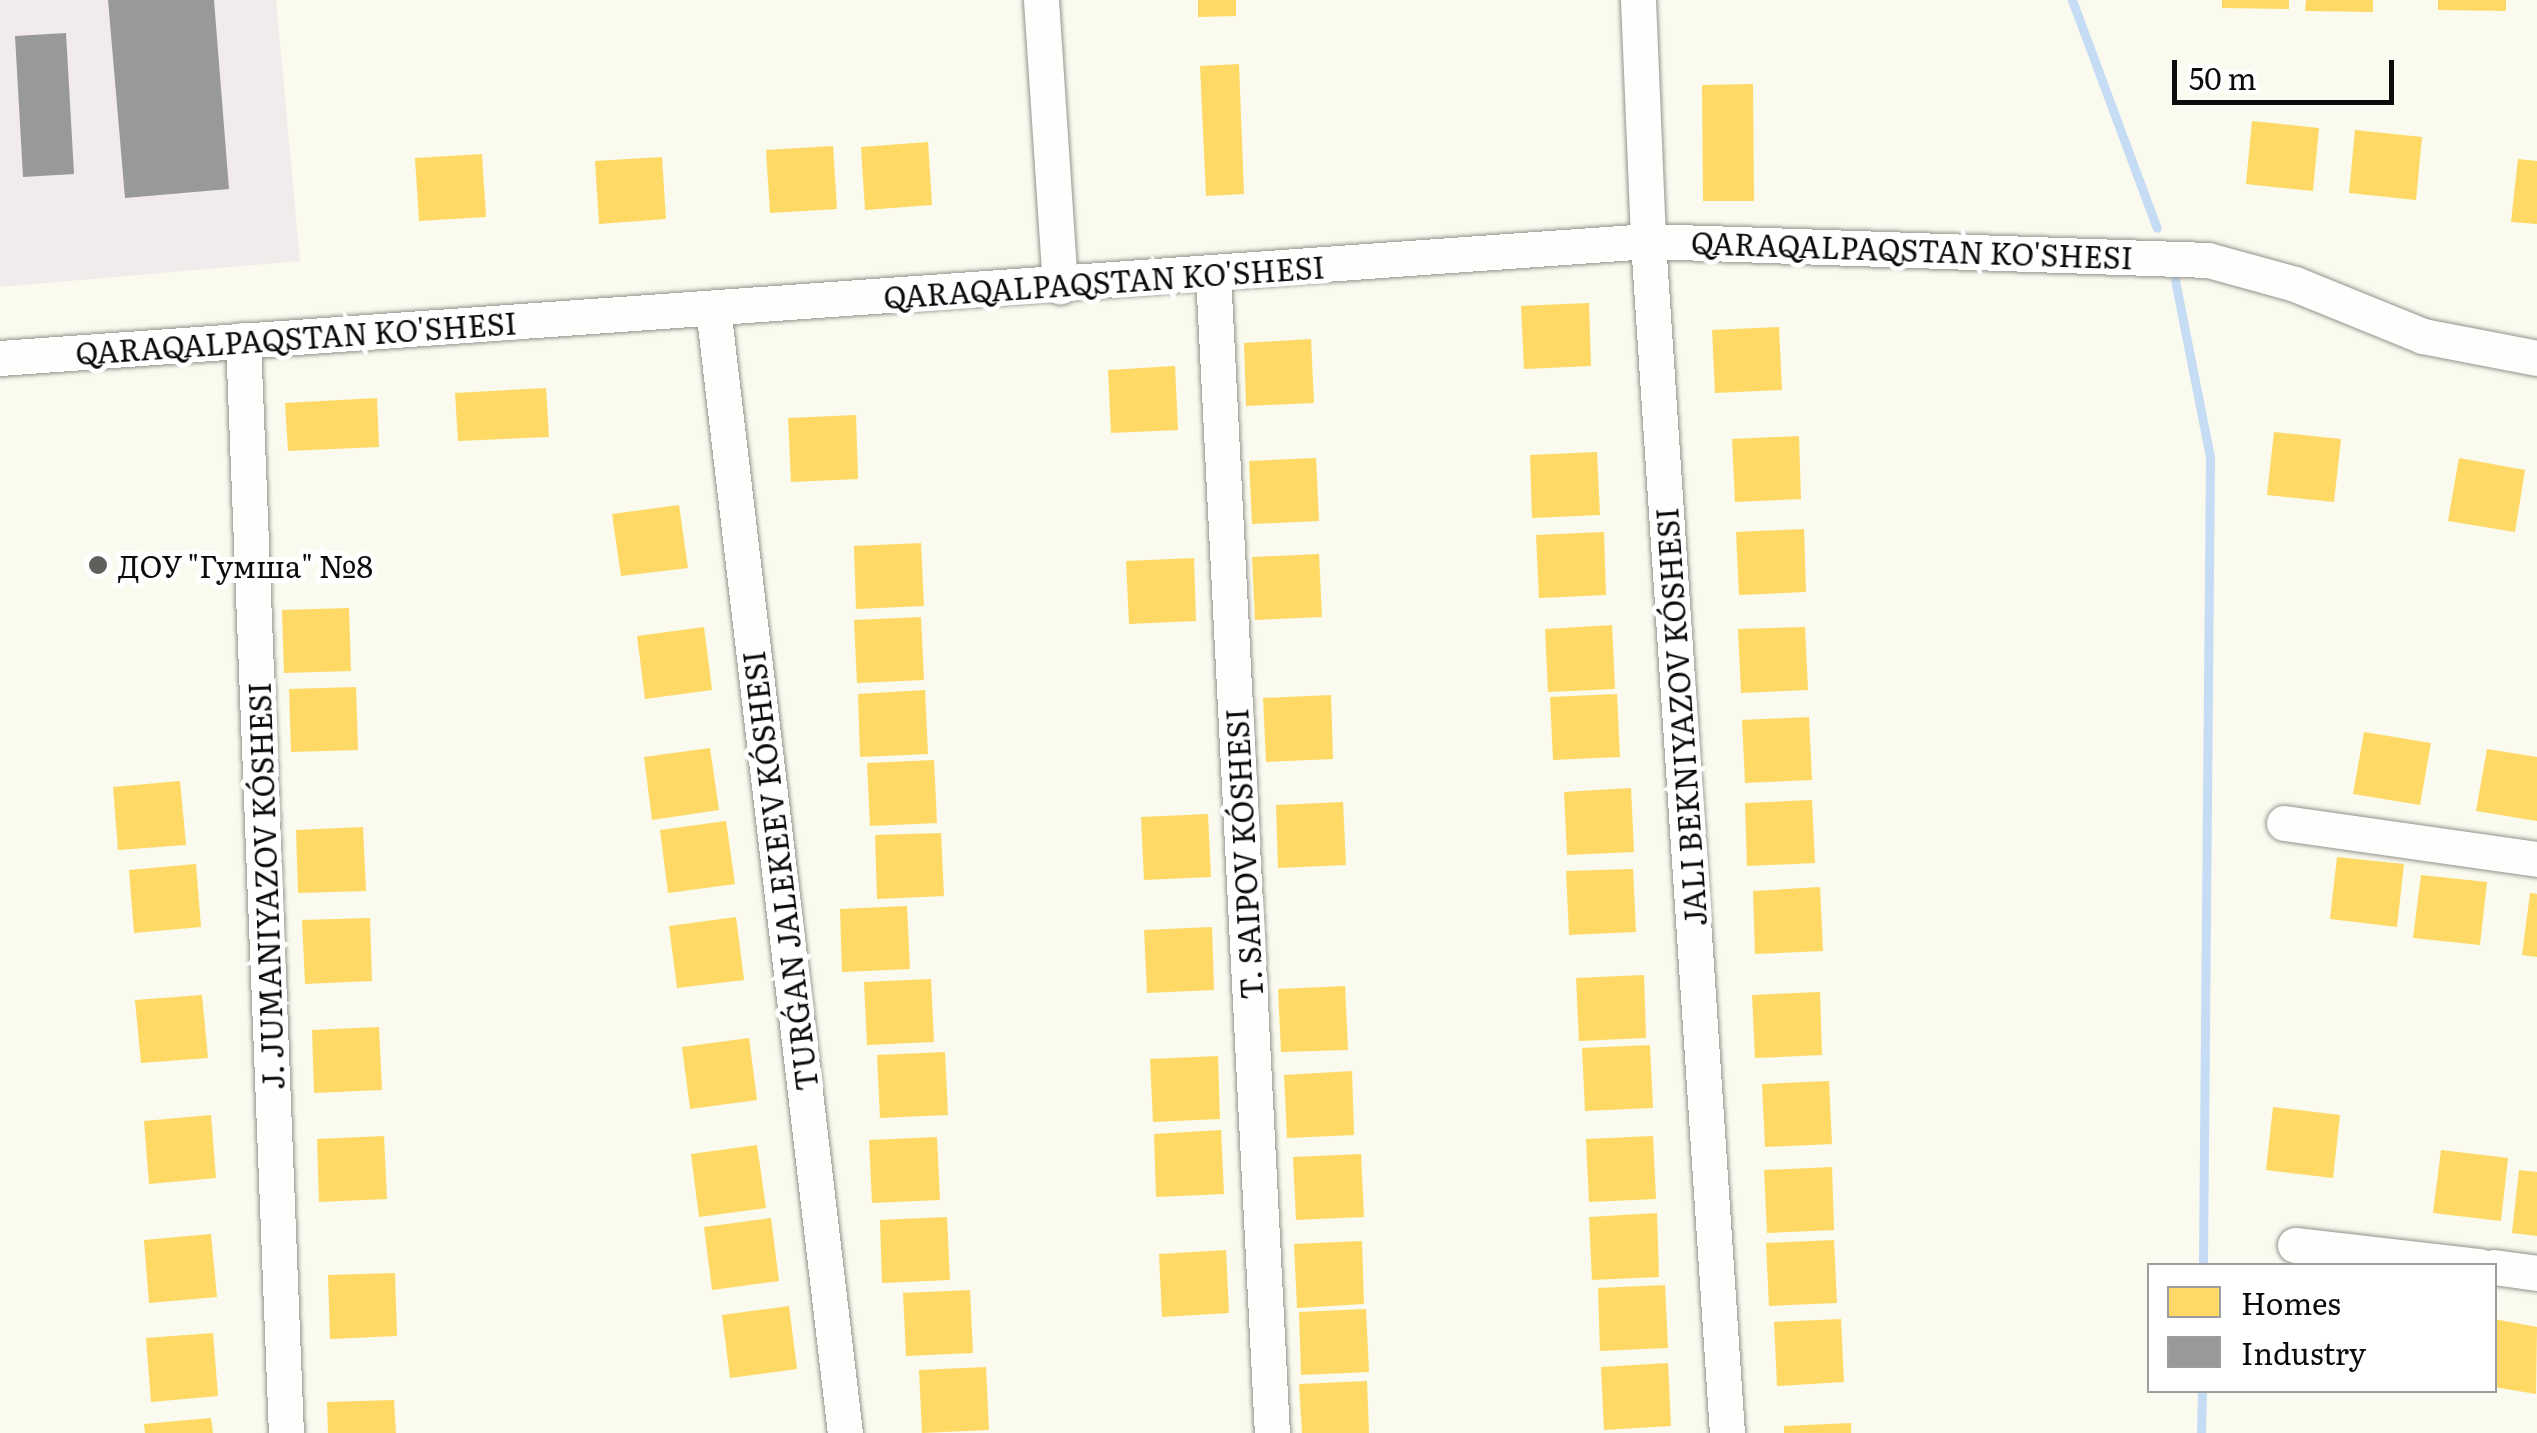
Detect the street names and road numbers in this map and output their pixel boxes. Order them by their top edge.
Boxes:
street label: QARAQALPAQSTAN KO'SHESI [1690,223,2134,275]
street label: QARAQALPAQSTAN KO'SHESI [882,248,1326,314]
street label: QARAQALPAQSTAN KO'SHESI [74,304,518,370]
street label: JALI BEKNIYAZOV KÓSHESI [1647,506,1713,928]
street label: TURǴAN JALEKEEV KÓSHESI [734,649,824,1093]
street label: J. JUMANIYAZOV KÓSHESI [240,682,290,1090]
street label: T. SAIPOV KÓSHESI [1217,707,1269,1001]

